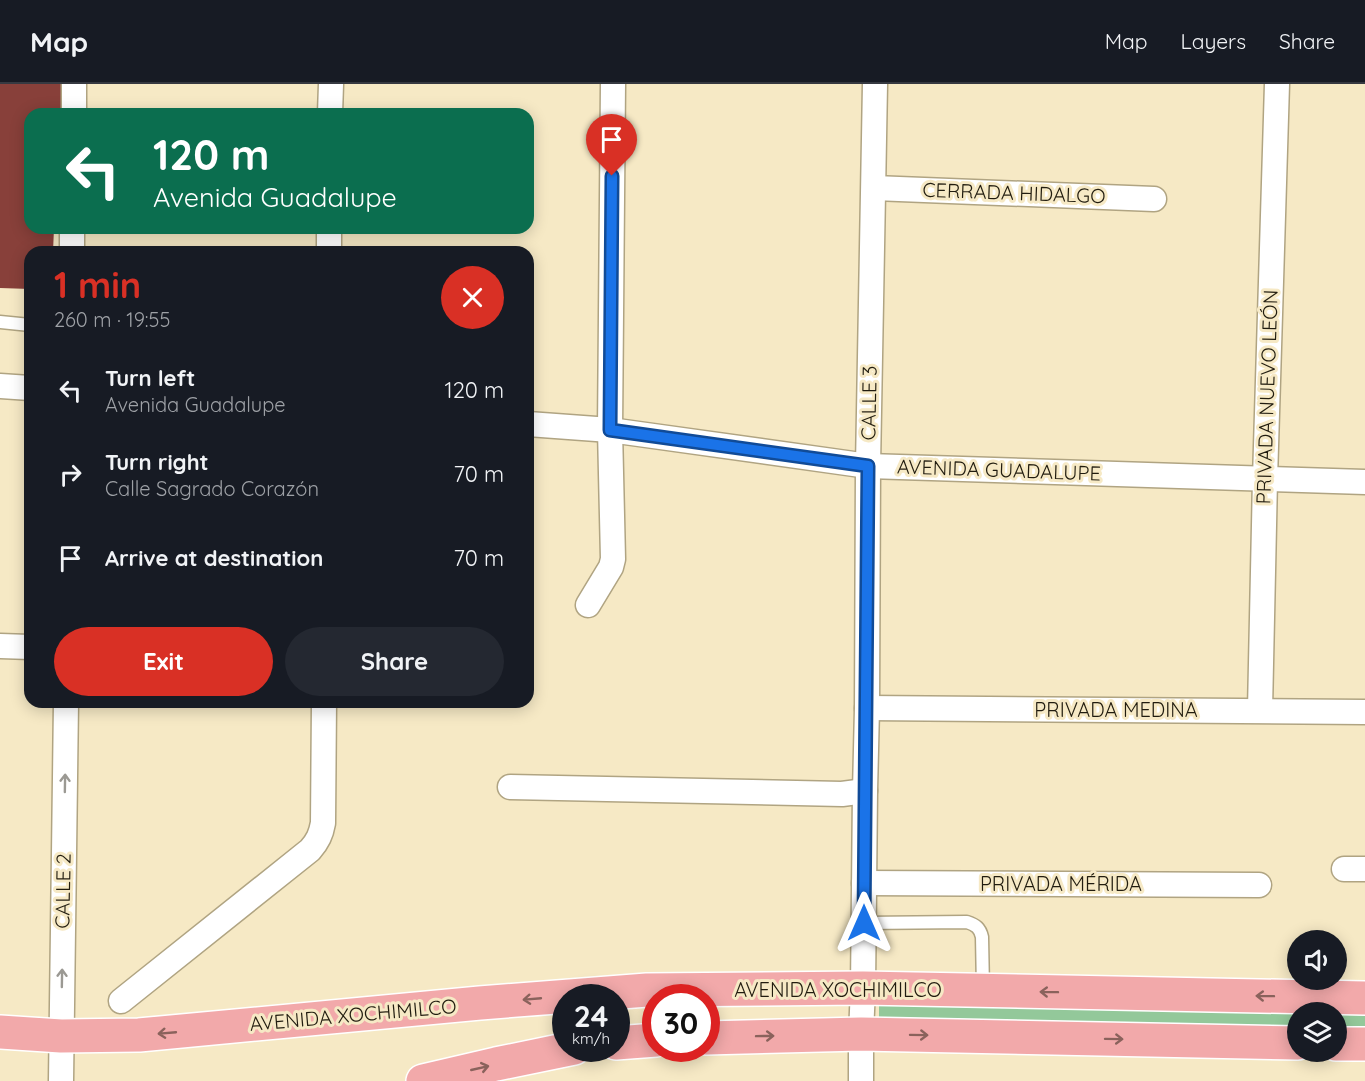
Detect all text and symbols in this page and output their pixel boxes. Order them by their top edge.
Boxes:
text: Map [30,24,88,59]
text: Map [1105,28,1148,54]
text: Layers [1181,28,1246,54]
text: Share [1279,28,1335,54]
pin [586,114,637,176]
icon: arrive [595,123,628,156]
text: 120 m [153,128,270,181]
icon: left [54,132,132,210]
street label: CERRADA HIDALGO [922,177,1106,208]
text: Avenida Guadalupe [153,180,397,214]
text: 1 min [54,262,141,307]
button: close [441,266,504,329]
street label: PRIVADA NUEVO LEÓN [1250,289,1283,505]
text: 260 m · 19:55 [54,307,170,332]
text: Turn left [105,364,195,392]
street label: CALLE 3 [855,365,882,441]
icon: left [54,374,87,407]
text: 120 m [445,376,504,404]
text: Avenida Guadalupe [105,392,286,417]
text: Turn right [105,448,209,476]
street label: AVENIDA GUADALUPE [897,453,1101,486]
icon: right [54,458,87,491]
text: 70 m [454,460,504,488]
text: Calle Sagrado Corazón [105,476,319,501]
icon: arrive [54,542,87,575]
text: Arrive at destination [105,544,323,572]
text: 70 m [454,544,504,572]
button: Exit [54,627,273,696]
button: Share [285,627,504,696]
street label: PRIVADA MEDINA [1034,697,1198,722]
one-way arrow [59,773,71,793]
street label: CALLE 2 [49,853,76,929]
street label: PRIVADA MÉRIDA [980,871,1142,896]
position arrow [832,891,896,955]
map controls [1287,930,1347,1062]
button: sound [1287,930,1347,990]
one-way arrow [56,968,68,988]
street label: AVENIDA XOCHIMILCO [734,977,942,1002]
speed limit sign: 30 [642,984,720,1062]
one-way arrow [1039,986,1059,998]
one-way arrow [1255,991,1275,1002]
street label: AVENIDA XOCHIMILCO [248,993,458,1036]
one-way arrow [523,994,543,1005]
text: 24 [574,997,608,1035]
button: layers [1287,1002,1347,1062]
one-way arrow [157,1028,177,1039]
text: km/h [572,1029,610,1048]
one-way arrow [909,1029,929,1041]
one-way arrow [754,1031,774,1042]
one-way arrow [1104,1033,1124,1045]
one-way arrow [470,1061,489,1073]

